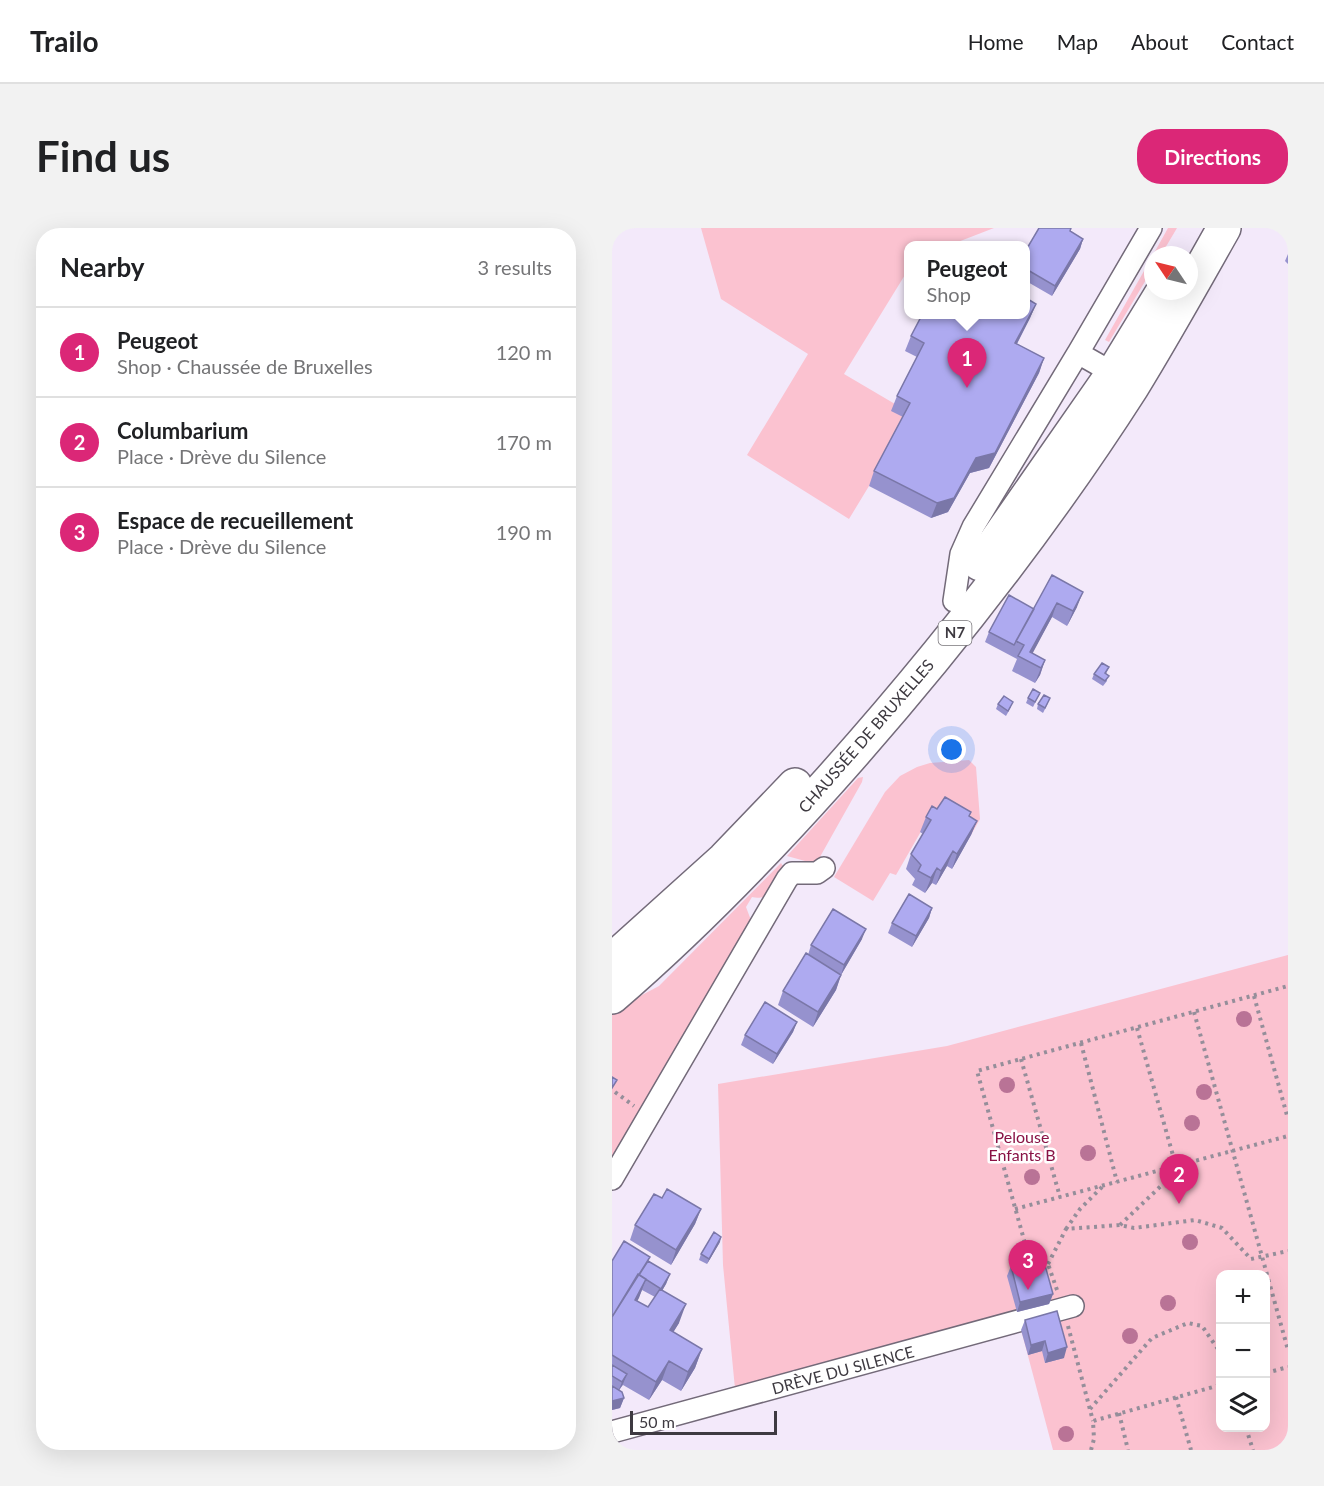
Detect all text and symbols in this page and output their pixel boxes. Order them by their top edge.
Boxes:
text: Trailo [30,24,99,58]
text: Home [968,29,1024,54]
text: Map [1057,29,1098,54]
text: About [1131,29,1188,54]
text: Contact [1221,29,1294,54]
button: Directions [1137,129,1288,184]
text: Find us [36,131,170,181]
popup [904,241,1030,319]
north arrow [1144,246,1198,300]
text: Nearby [60,251,145,283]
text: 3 results [477,255,552,279]
text: Peugeot [926,255,1008,282]
text: Shop [926,282,971,306]
text: Peugeot [117,327,198,354]
pin: 1 [948,338,986,388]
text: 1 [74,340,85,364]
text: 120 m [496,340,552,364]
text: Shop · Chaussée de Bruxelles [117,354,373,378]
text: Columbarium [117,417,249,444]
text: 2 [74,430,85,454]
text: 170 m [496,430,552,454]
text: Place · Drève du Silence [117,444,326,468]
text: Espace de recueillement [117,507,353,534]
text: 3 [74,520,85,544]
text: 190 m [496,520,552,544]
text: Place · Drève du Silence [117,534,326,558]
road number: N7 [938,621,972,645]
street label: CHAUSSÉE DE BRUXELLES [794,655,937,816]
your location [937,735,966,764]
park label: Pelouse Enfants B [988,1127,1056,1164]
pin: 2 [1160,1154,1198,1204]
pin: 3 [1008,1240,1048,1290]
map controls [1216,1270,1270,1432]
button: + [1216,1270,1270,1324]
button: − [1216,1324,1270,1378]
street label: DRÈVE DU SILENCE [770,1341,916,1398]
button: layers [1216,1378,1270,1432]
scale bar [630,1408,777,1436]
text: 50 m [639,1412,675,1431]

